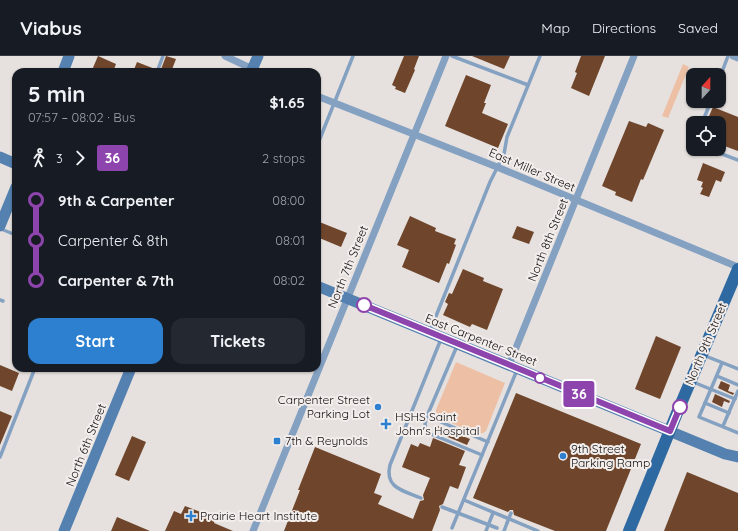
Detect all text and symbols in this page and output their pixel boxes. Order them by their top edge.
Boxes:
text: Viabus [20,16,82,40]
text: Map [541,19,570,37]
text: Directions [592,19,656,37]
text: Saved [678,19,718,37]
north arrow [686,68,726,108]
map controls [686,68,726,156]
text: 5 min [28,80,85,108]
text: $1.65 [270,93,305,112]
text: 07:57 – 08:02 · Bus [28,109,135,125]
button: locate [686,116,726,156]
street label: East Miller Street [487,145,578,195]
icon: walk [28,147,50,169]
icon: forward [69,147,91,169]
text: 36 [105,149,120,167]
text: 3 [56,150,63,166]
text: 2 stops [262,150,305,166]
text: 9th & Carpenter [58,191,174,210]
text: 08:00 [272,192,305,208]
street label: North 8th Street [524,196,571,284]
street label: North 7th Street [324,223,371,310]
text: Carpenter & 8th [58,231,168,250]
text: 08:01 [275,232,305,248]
text: Carpenter & 7th [58,271,174,290]
text: 08:02 [273,272,305,288]
unlabelled marker [356,297,372,313]
street label: North 9th Street [681,300,730,387]
street label: East Carpenter Street [423,310,539,369]
button: Start [28,318,163,364]
button: Tickets [171,318,305,364]
unlabelled marker [534,372,546,384]
line badge: 36 [561,381,597,407]
text: 36 [571,385,587,403]
place label: Carpenter Street Parking Lot [278,392,370,421]
unlabelled marker [672,399,688,415]
street label: North 6th Street [62,401,109,489]
marker: Carpenter Street Parking Lot [373,402,383,412]
place label: HSHS Saint John's Hospital [395,409,480,438]
marker: HSHS Saint John's Hospital [380,418,392,430]
place label: 7th & Reynolds [285,433,368,448]
marker: 7th & Reynolds [272,436,282,446]
place label: 9th Street Parking Ramp [571,441,650,470]
marker: 9th Street Parking Ramp [558,451,568,461]
place label: Prairie Heart Institute [200,508,318,523]
marker: Prairie Heart Institute [185,510,197,522]

